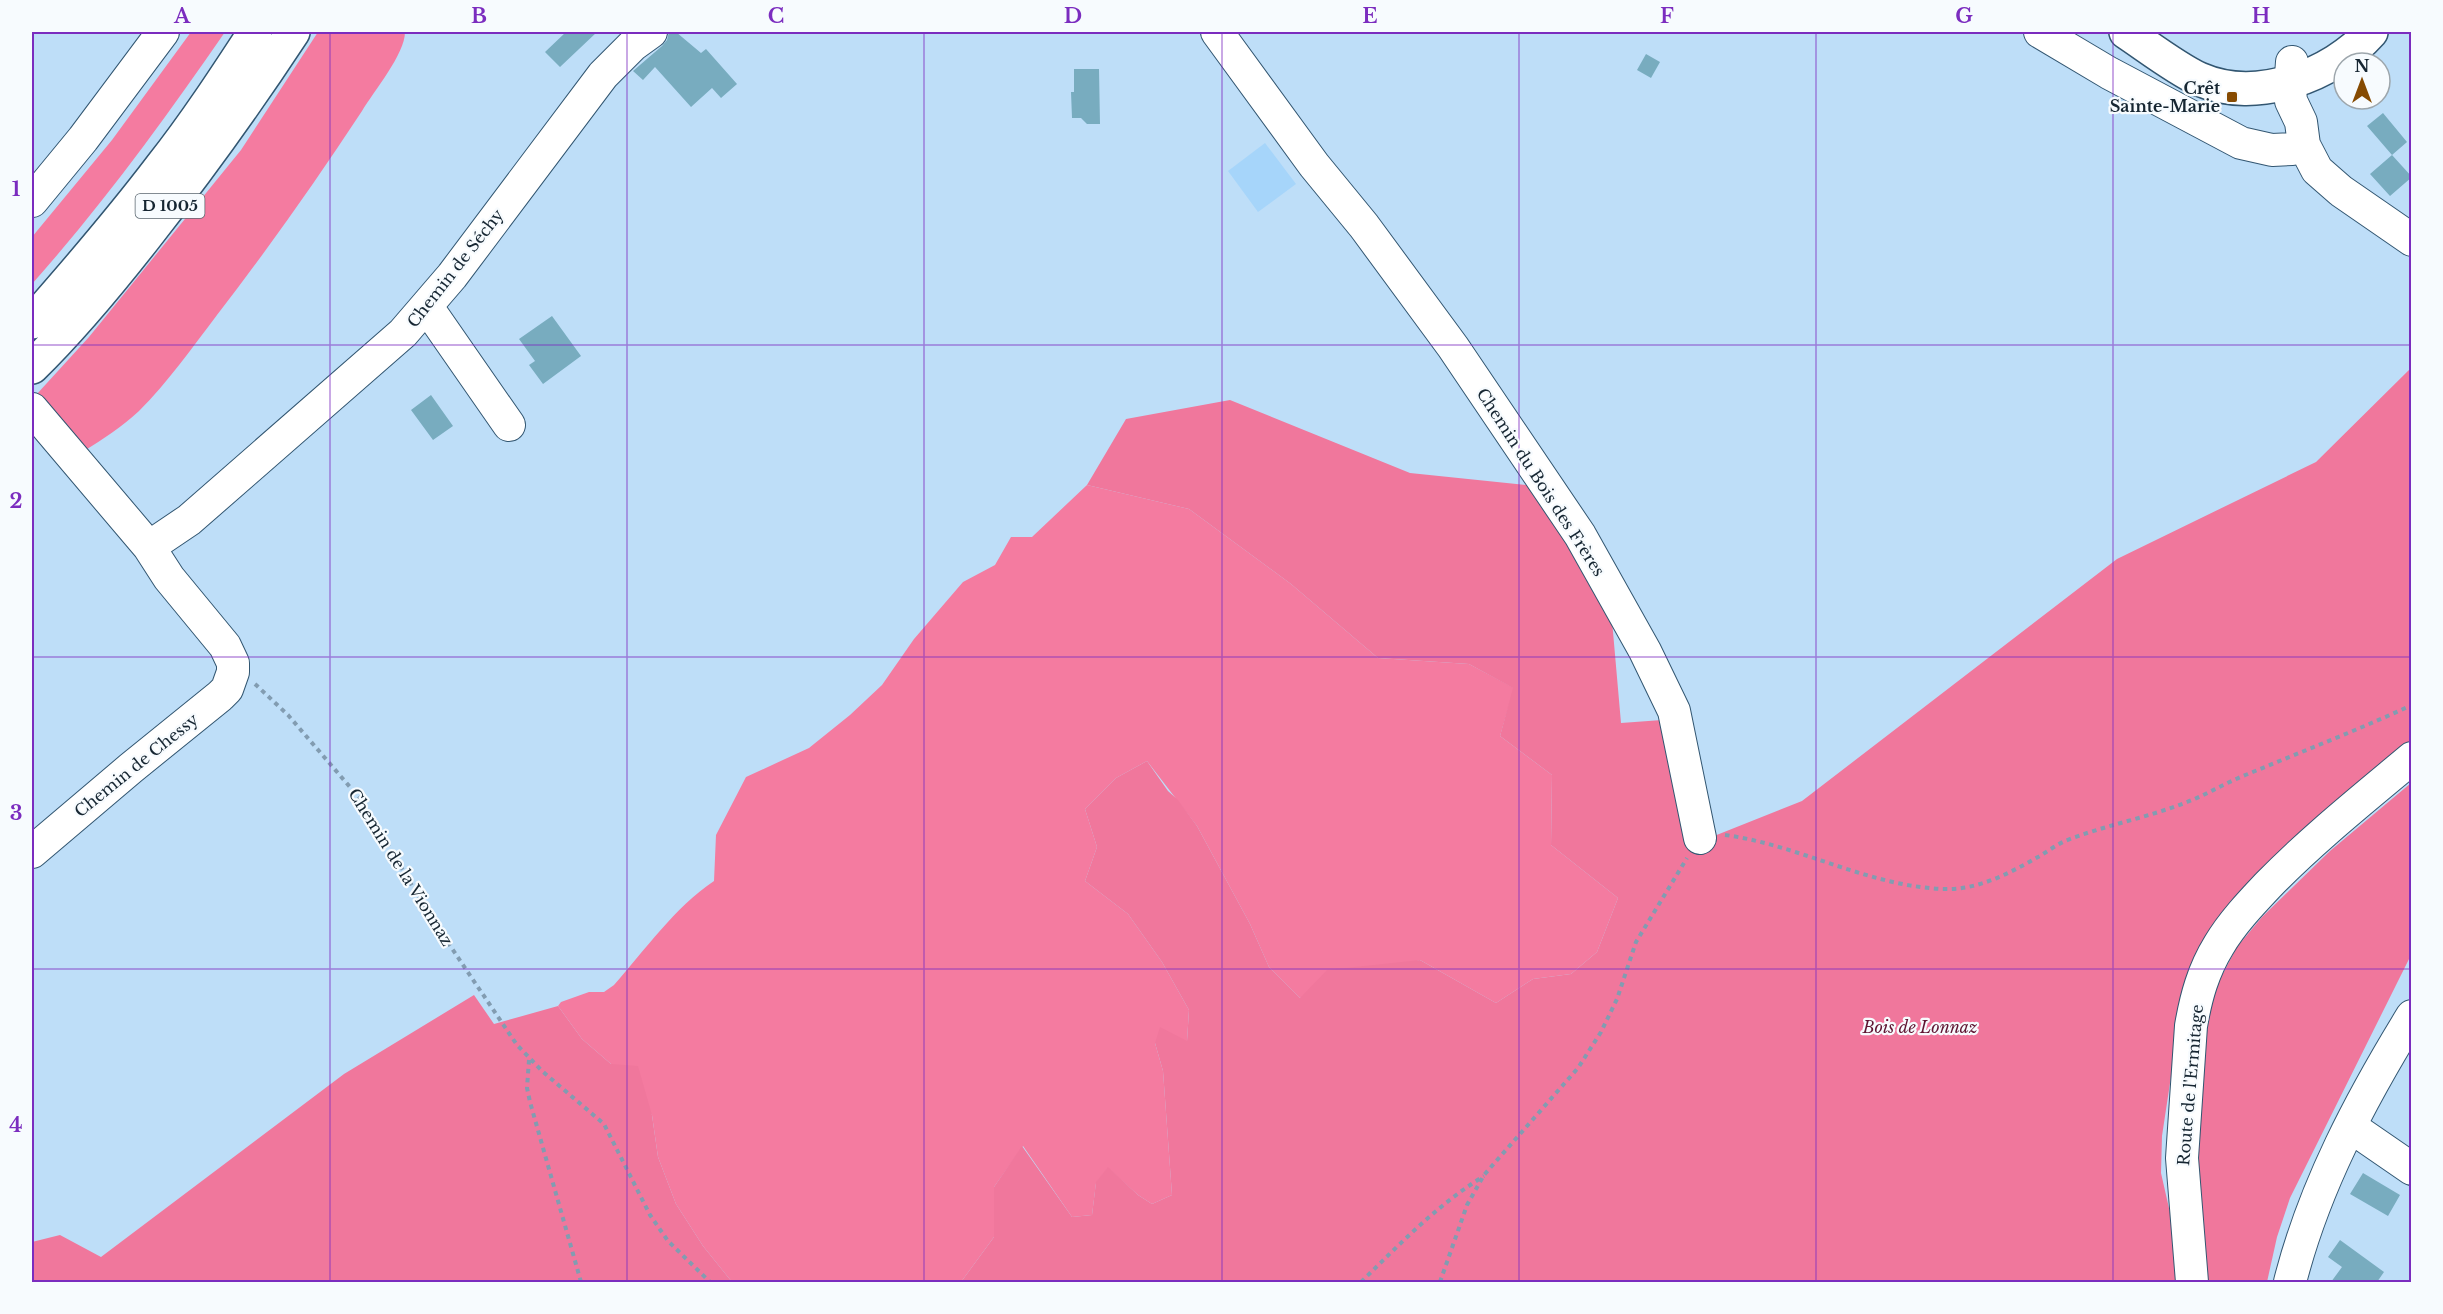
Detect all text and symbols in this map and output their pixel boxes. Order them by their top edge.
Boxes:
text: A [173,4,191,28]
text: B [471,4,487,28]
text: C [768,4,784,28]
text: D [1064,4,1082,28]
text: E [1362,4,1378,28]
text: F [1660,4,1674,28]
text: G [1955,4,1973,28]
text: H [2252,4,2271,28]
north arrow [2332,51,2392,111]
text: N [2354,56,2370,76]
place label: Crêt Sainte-Marie [2110,78,2221,116]
marker: Crêt Sainte-Marie [2225,90,2239,104]
text: 1 [12,177,21,201]
road number: D 1005 [136,194,204,218]
street label: Chemin de Séchy [403,204,508,331]
street label: Chemin du Bois des Frères [1473,384,1609,580]
text: 2 [9,489,23,513]
street label: Chemin de Chessy [70,708,203,821]
street label: Chemin de la Vionnaz [344,785,458,949]
text: 3 [10,801,22,825]
street label: Route de l'Ermitage [2173,1003,2207,1167]
park label: Bois de Lonnaz [1862,1017,1977,1037]
text: 4 [9,1113,23,1137]

